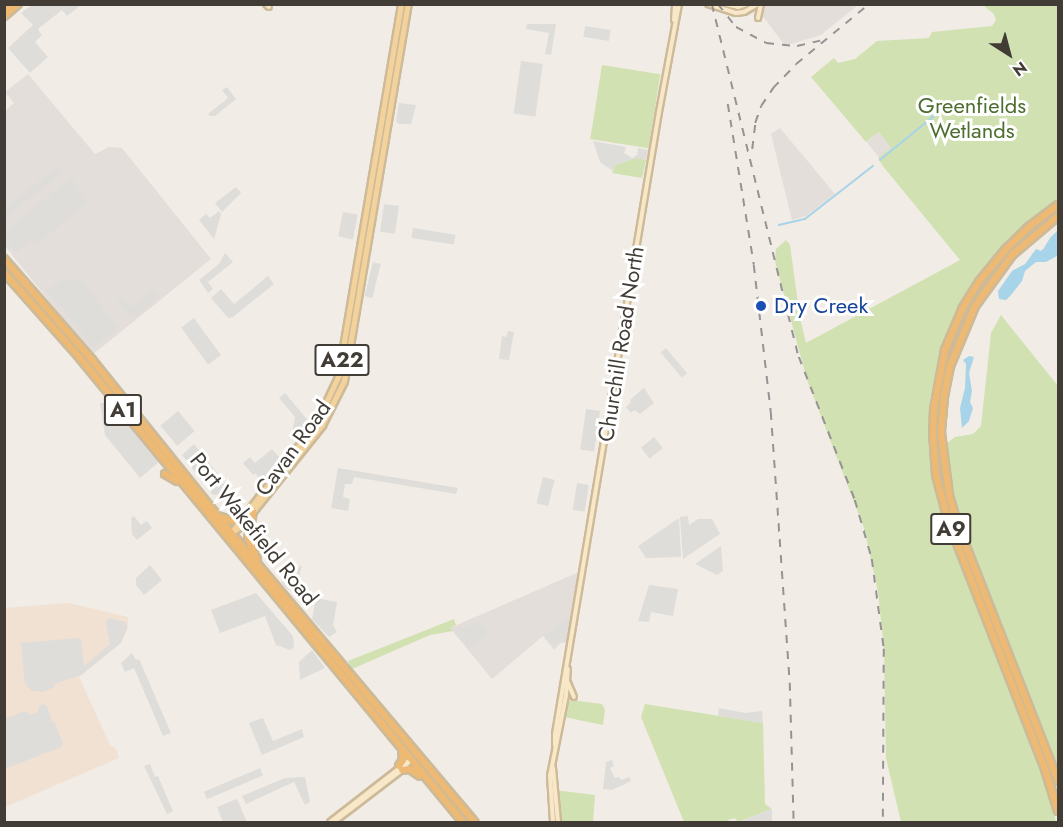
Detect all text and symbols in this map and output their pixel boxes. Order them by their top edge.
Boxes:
north arrow [979,24,1039,84]
text: N [1008,56,1032,82]
park label: Greenfields Wetlands [918,92,1026,144]
street label: Churchill Road North [593,244,649,444]
place label: Dry Creek [774,293,868,319]
marker: Dry Creek [752,297,770,315]
road number: A22 [314,342,370,378]
road number: A1 [104,392,142,428]
street label: Cavan Road [250,395,336,501]
street label: Port Wakefield Road [184,447,324,611]
road number: A9 [930,511,972,547]

